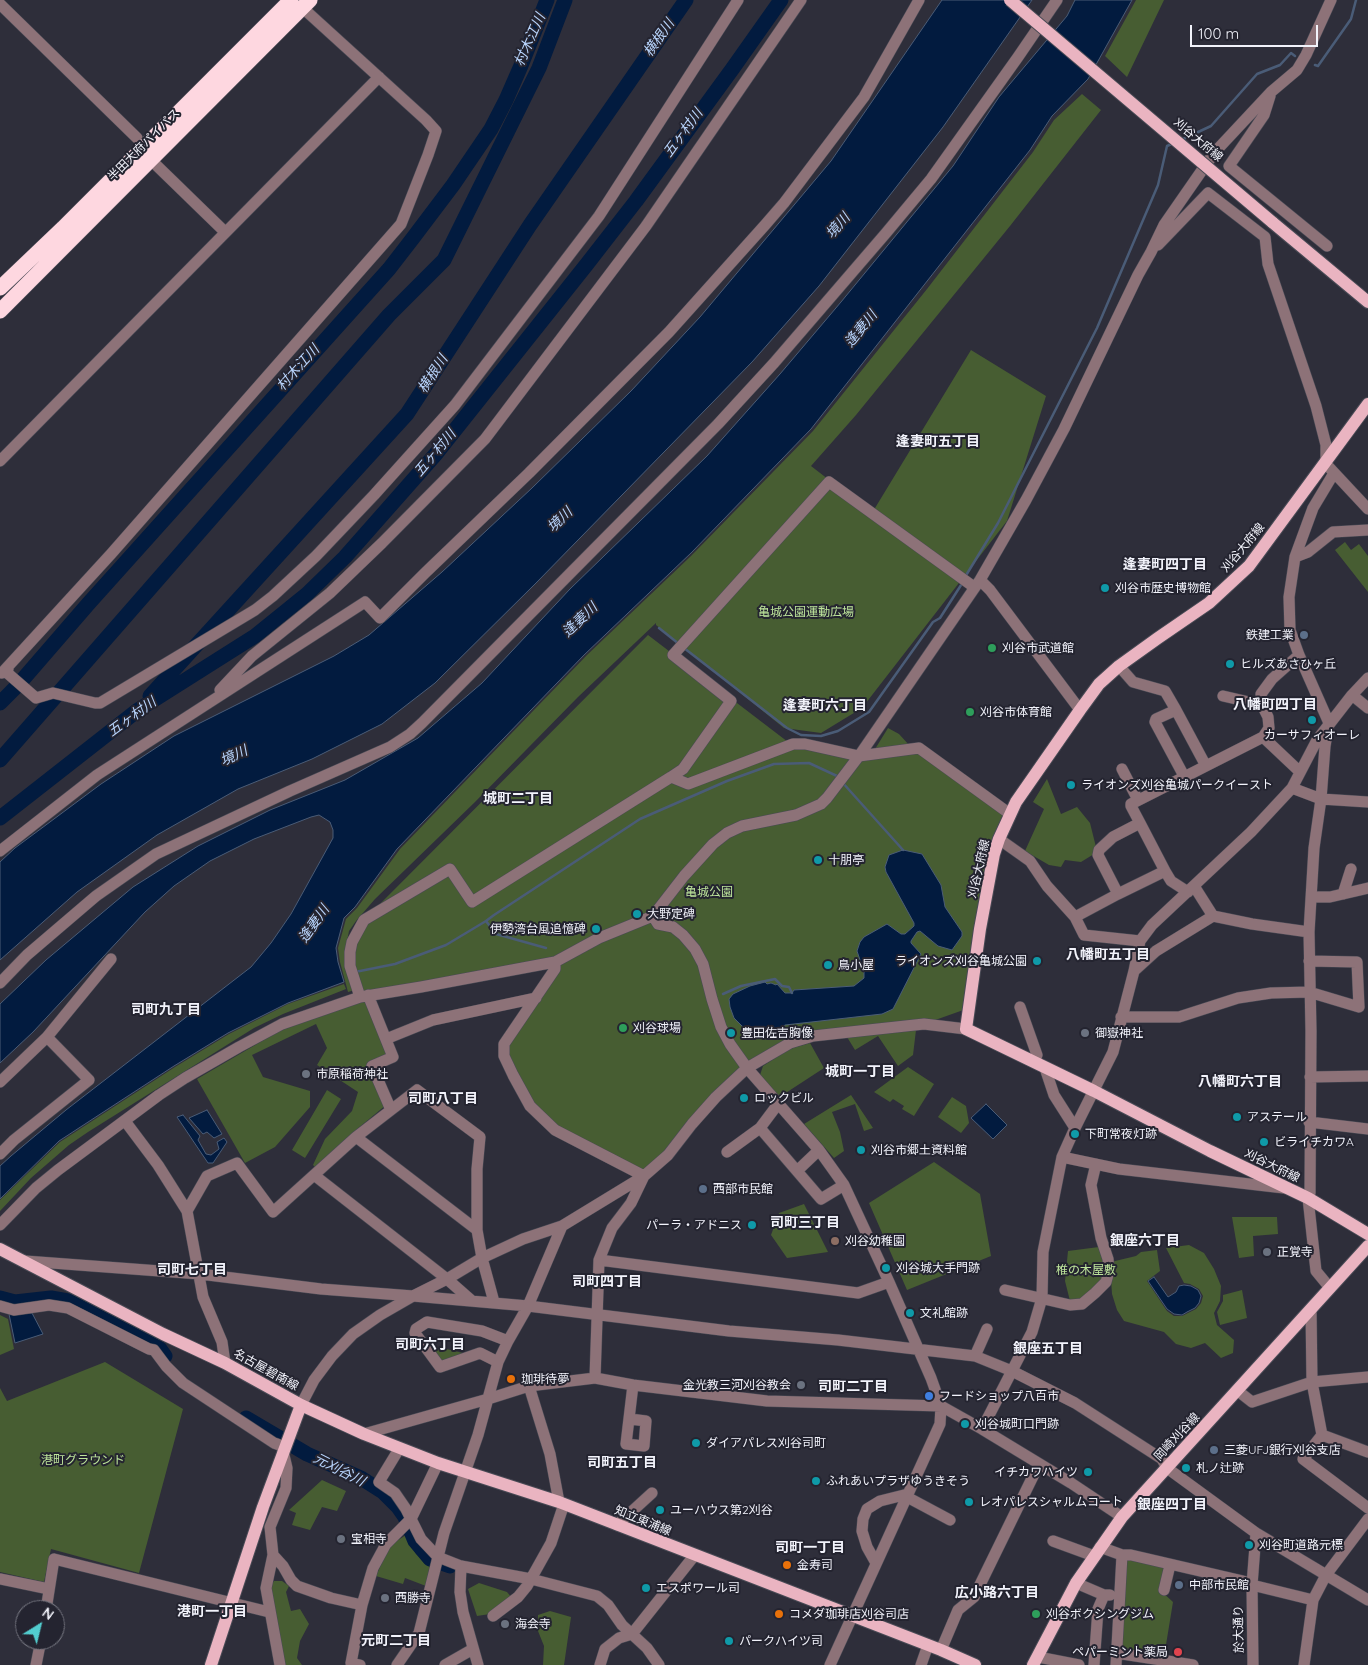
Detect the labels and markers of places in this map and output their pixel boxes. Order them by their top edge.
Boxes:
place label: 刈谷市歴史博物館 [1115,581,1211,595]
marker: 刈谷市歴史博物館 [1099,582,1111,594]
place label: 鉄建工業 [1246,628,1294,642]
marker: 鉄建工業 [1298,629,1310,641]
place label: 刈谷市武道館 [1002,641,1074,655]
marker: 刈谷市武道館 [986,642,998,654]
place label: ヒルズあさひヶ丘 [1240,657,1336,671]
marker: ヒルズあさひヶ丘 [1224,658,1236,670]
place label: 刈谷市体育館 [980,705,1052,719]
marker: 刈谷市体育館 [964,706,976,718]
marker: カーサフィオーレ [1306,714,1318,726]
place label: カーサフィオーレ [1264,728,1360,742]
place label: ライオンズ刈谷亀城パークイースト [1081,778,1273,792]
marker: ライオンズ刈谷亀城パークイースト [1065,779,1077,791]
place label: 十朋亭 [828,853,864,867]
marker: 十朋亭 [812,854,824,866]
place label: 大野定碑 [647,907,695,921]
marker: 大野定碑 [631,908,643,920]
place label: 伊勢湾台風追憶碑 [490,922,586,936]
marker: 伊勢湾台風追憶碑 [590,923,602,935]
place label: ライオンズ刈谷亀城公園 [895,954,1027,968]
marker: ライオンズ刈谷亀城公園 [1031,955,1043,967]
place label: 鳥小屋 [838,958,874,972]
marker: 鳥小屋 [822,959,834,971]
place label: 刈谷球場 [633,1021,681,1035]
marker: 刈谷球場 [617,1022,629,1034]
place label: 豊田佐吉胸像 [741,1026,813,1040]
place label: 御嶽神社 [1095,1026,1143,1040]
marker: 豊田佐吉胸像 [725,1027,737,1039]
marker: 御嶽神社 [1079,1027,1091,1039]
place label: 市原稲荷神社 [316,1067,388,1081]
marker: 市原稲荷神社 [300,1068,312,1080]
place label: ロックビル [754,1091,814,1105]
marker: ロックビル [738,1092,750,1104]
place label: アステール [1247,1110,1307,1124]
marker: アステール [1231,1111,1243,1123]
place label: 下町常夜灯跡 [1085,1127,1157,1141]
marker: 下町常夜灯跡 [1069,1128,1081,1140]
place label: ビライチカワA [1274,1135,1354,1149]
marker: ビライチカワA [1258,1136,1270,1148]
place label: 刈谷市郷土資料館 [871,1143,967,1157]
marker: 刈谷市郷土資料館 [855,1144,867,1156]
place label: 西部市民館 [713,1182,773,1196]
marker: 西部市民館 [697,1183,709,1195]
place label: パーラ・アドニス [646,1218,742,1232]
marker: パーラ・アドニス [746,1219,758,1231]
place label: 刈谷幼稚園 [845,1234,905,1248]
marker: 刈谷幼稚園 [829,1235,841,1247]
place label: 正覚寺 [1277,1245,1313,1259]
marker: 正覚寺 [1261,1246,1273,1258]
place label: 刈谷城大手門跡 [896,1261,980,1275]
marker: 刈谷城大手門跡 [880,1262,892,1274]
place label: 文礼館跡 [920,1306,968,1320]
marker: 文礼館跡 [904,1307,916,1319]
place label: 珈琲待夢 [521,1372,569,1386]
marker: 珈琲待夢 [505,1373,517,1385]
place label: 金光教三河刈谷教会 [683,1378,791,1392]
marker: 金光教三河刈谷教会 [795,1379,807,1391]
place label: フードショップ八百市 [939,1389,1059,1403]
marker: フードショップ八百市 [923,1390,935,1402]
place label: 刈谷城町口門跡 [975,1417,1059,1431]
marker: 刈谷城町口門跡 [959,1418,971,1430]
place label: ダイアパレス刈谷司町 [706,1436,826,1450]
marker: ダイアパレス刈谷司町 [690,1437,702,1449]
place label: 三菱UFJ銀行刈谷支店 [1224,1443,1341,1457]
marker: 三菱UFJ銀行刈谷支店 [1208,1444,1220,1456]
place label: 札ノ辻跡 [1196,1461,1244,1475]
marker: 札ノ辻跡 [1180,1462,1192,1474]
place label: イチカワハイツ [994,1465,1078,1479]
marker: イチカワハイツ [1082,1466,1094,1478]
place label: ふれあいプラザゆうきそう [826,1474,970,1488]
marker: ふれあいプラザゆうきそう [810,1475,822,1487]
place label: レオパレスシャルムコート [979,1495,1123,1509]
marker: レオパレスシャルムコート [963,1496,975,1508]
place label: ユーハウス第2刈谷 [670,1503,773,1517]
marker: ユーハウス第2刈谷 [654,1504,666,1516]
place label: 宝相寺 [351,1532,387,1546]
marker: 宝相寺 [335,1533,347,1545]
place label: 刈谷町道路元標 [1259,1538,1343,1552]
marker: 刈谷町道路元標 [1243,1539,1255,1551]
place label: 金寿司 [797,1558,833,1572]
marker: 金寿司 [781,1559,793,1571]
place label: 中部市民館 [1189,1578,1249,1592]
marker: 中部市民館 [1173,1579,1185,1591]
place label: エスポワール司 [656,1581,740,1595]
marker: エスポワール司 [640,1582,652,1594]
place label: 西勝寺 [395,1591,431,1605]
marker: 西勝寺 [379,1592,391,1604]
place label: コメダ珈琲店刈谷司店 [789,1607,909,1621]
place label: 刈谷ボクシングジム [1046,1607,1154,1621]
marker: コメダ珈琲店刈谷司店 [773,1608,785,1620]
marker: 刈谷ボクシングジム [1030,1608,1042,1620]
place label: 海会寺 [515,1617,551,1631]
marker: 海会寺 [499,1618,511,1630]
place label: パークハイツ司 [739,1634,823,1648]
marker: パークハイツ司 [723,1635,735,1647]
place label: ペパーミント薬局 [1072,1645,1168,1659]
marker: ペパーミント薬局 [1172,1646,1184,1658]

